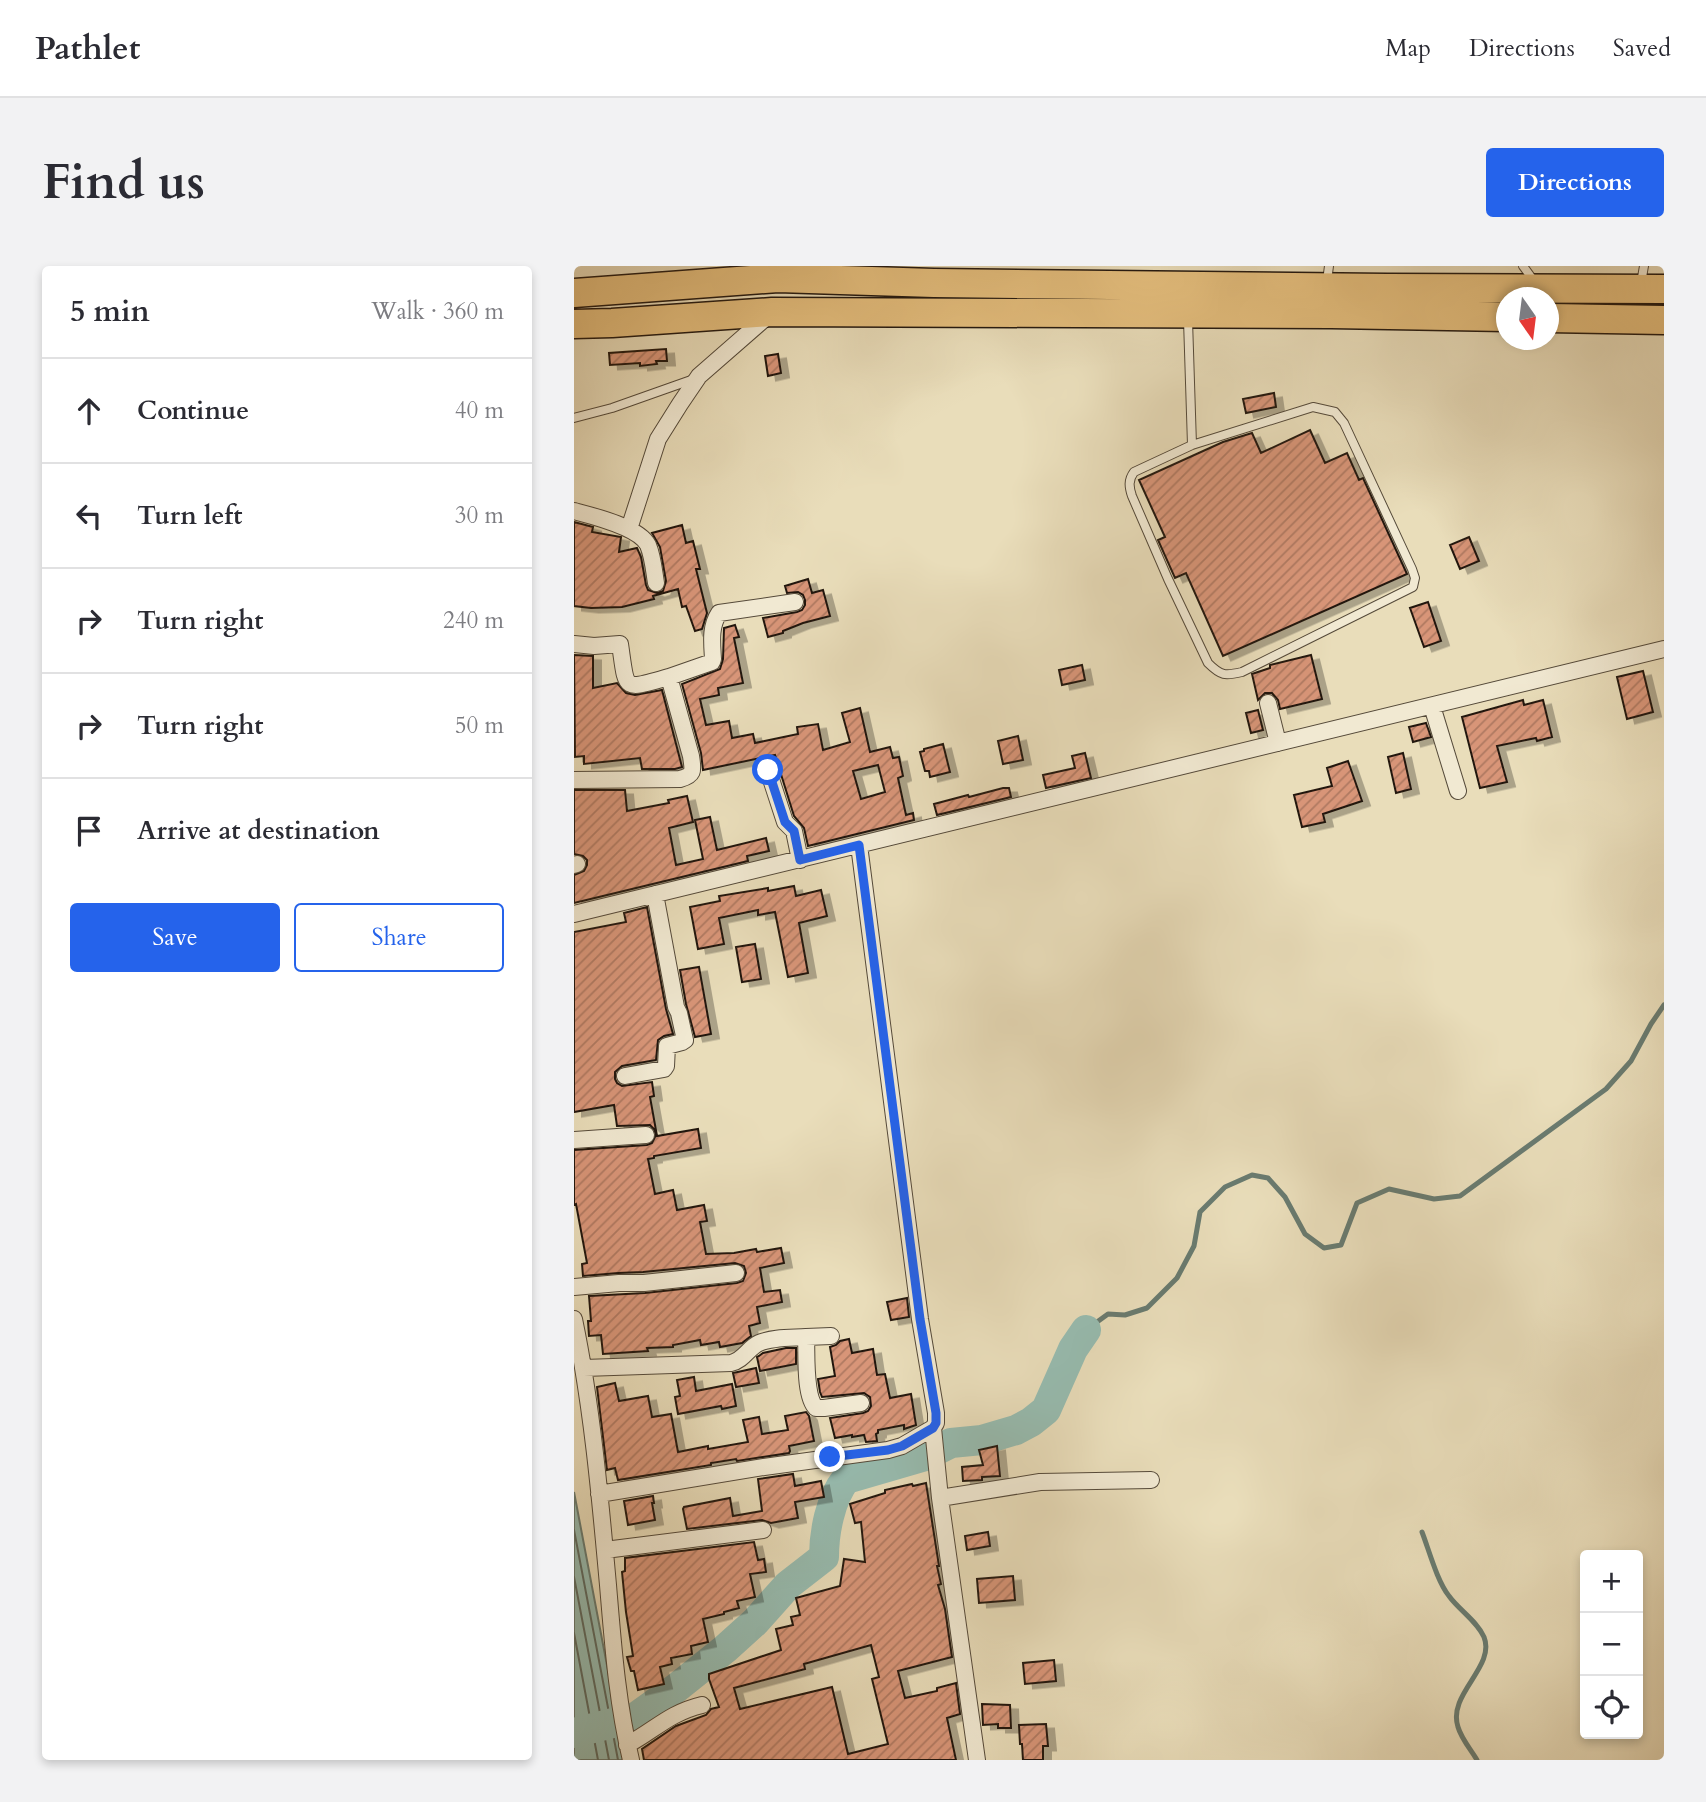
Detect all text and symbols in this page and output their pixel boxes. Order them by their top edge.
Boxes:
text: Pathlet [35,26,140,71]
text: Map [1385,32,1431,65]
text: Directions [1469,32,1575,65]
text: Saved [1613,32,1671,65]
button: Directions [1486,148,1664,217]
text: Find us [42,149,205,216]
north arrow [1496,287,1559,350]
text: 5 min [70,291,150,332]
text: Walk · 360 m [371,296,504,327]
icon: ahead [70,392,108,430]
text: Continue [137,393,249,428]
text: 40 m [455,395,504,426]
icon: left [70,497,108,535]
text: Turn left [137,498,242,533]
text: 30 m [455,500,504,531]
icon: right [70,602,108,640]
text: Turn right [137,603,264,638]
text: 240 m [443,605,504,636]
icon: right [70,707,108,745]
text: Turn right [137,708,264,743]
text: 50 m [455,710,504,741]
route start [752,754,783,785]
icon: arrive [70,812,108,850]
text: Arrive at destination [137,813,380,848]
button: Save [70,903,280,972]
button: Share [294,903,504,972]
route end [814,1441,845,1472]
map controls [1580,1550,1643,1739]
button: + [1580,1550,1643,1613]
button: − [1580,1613,1643,1676]
button: locate [1580,1676,1643,1739]

